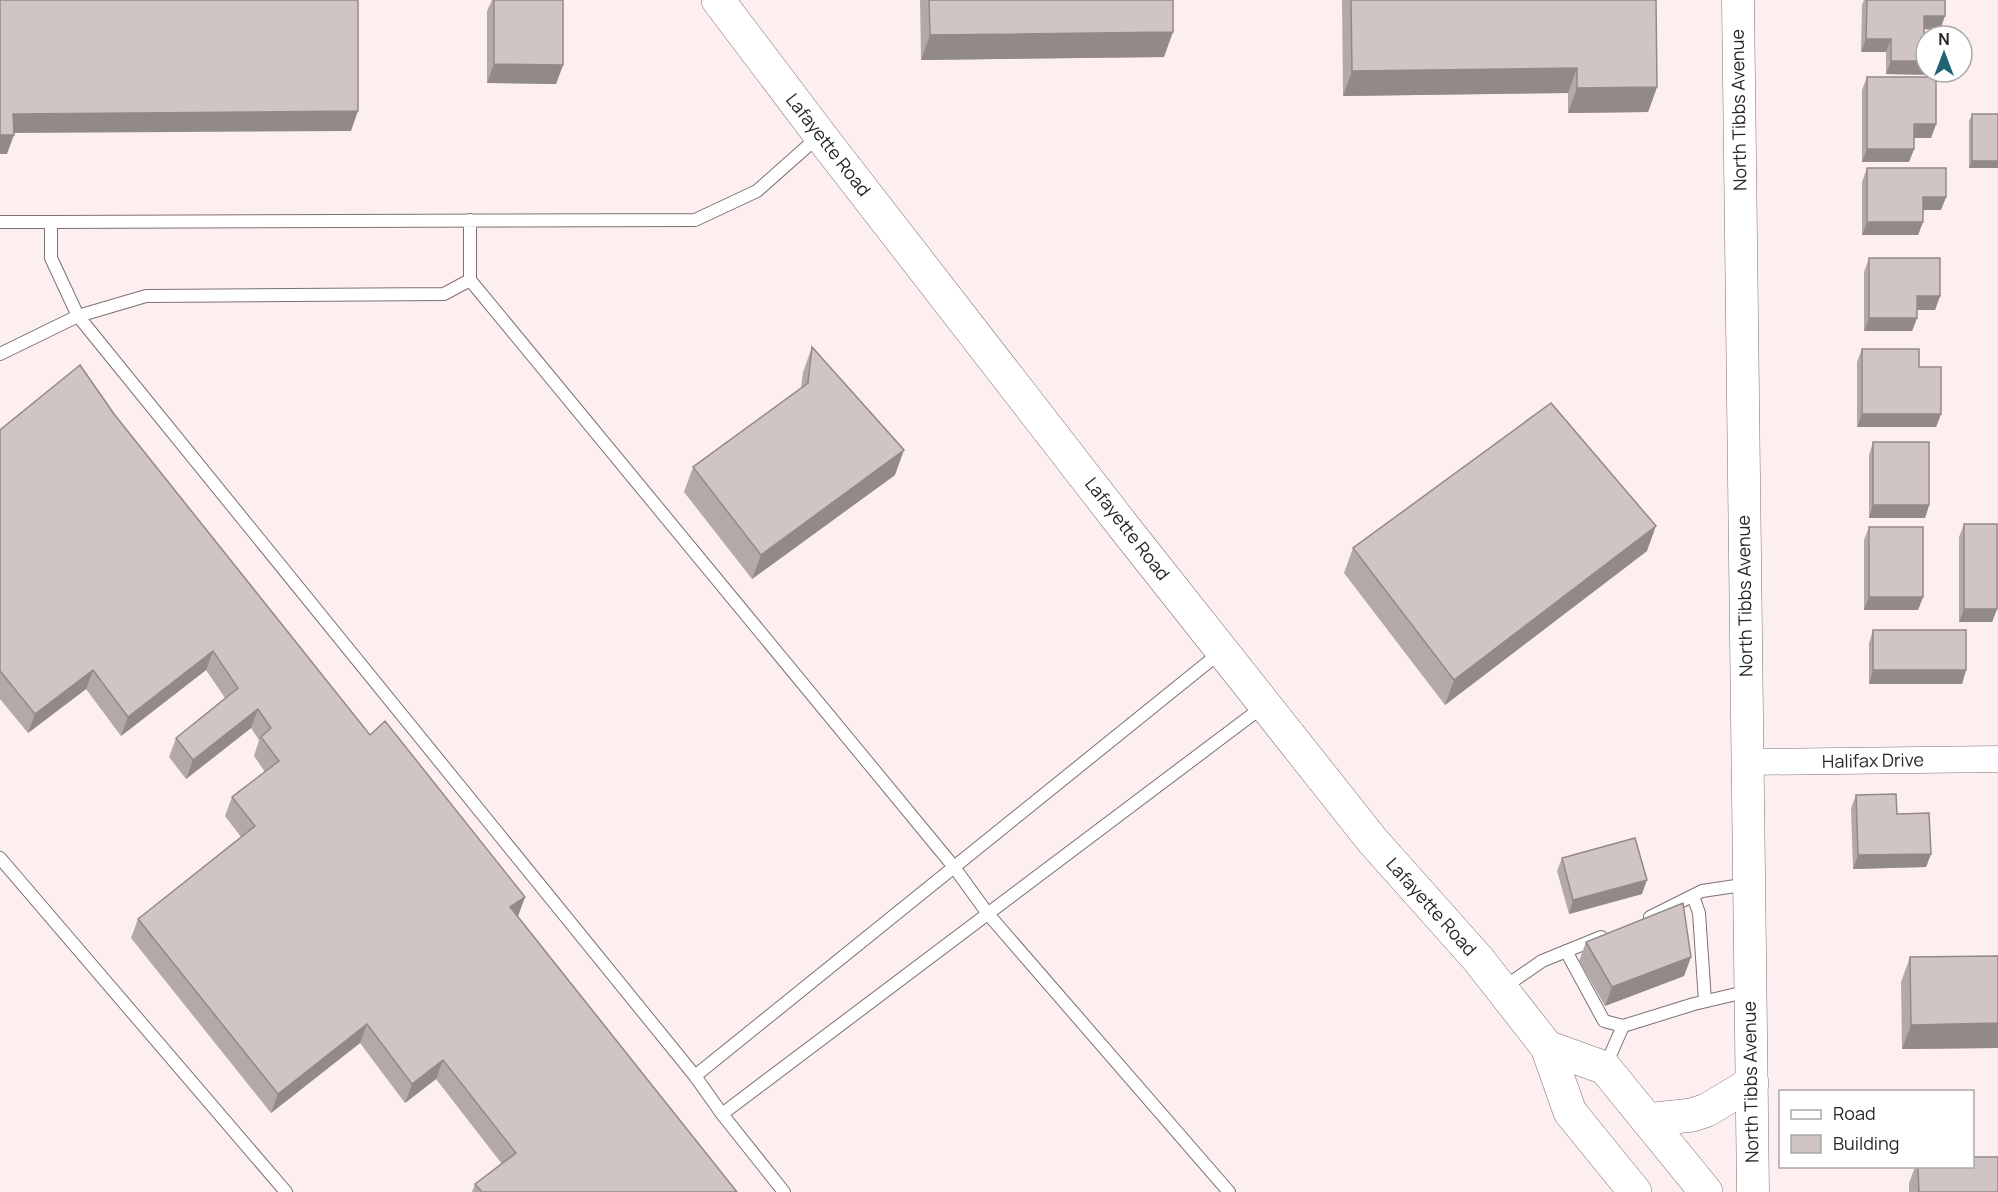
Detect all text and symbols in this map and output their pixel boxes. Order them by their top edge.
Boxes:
north arrow [1914,24,1974,84]
text: N [1938,28,1950,50]
street label: North Tibbs Avenue [1725,29,1751,191]
street label: Lafayette Road [781,88,877,201]
street label: Lafayette Road [1080,472,1176,585]
street label: North Tibbs Avenue [1731,515,1757,677]
street label: Halifax Drive [1822,747,1924,773]
street label: Lafayette Road [1381,852,1482,961]
street label: North Tibbs Avenue [1737,1001,1763,1163]
legend [1779,1090,1974,1168]
text: Road [1833,1101,1876,1125]
text: Building [1833,1131,1899,1155]

